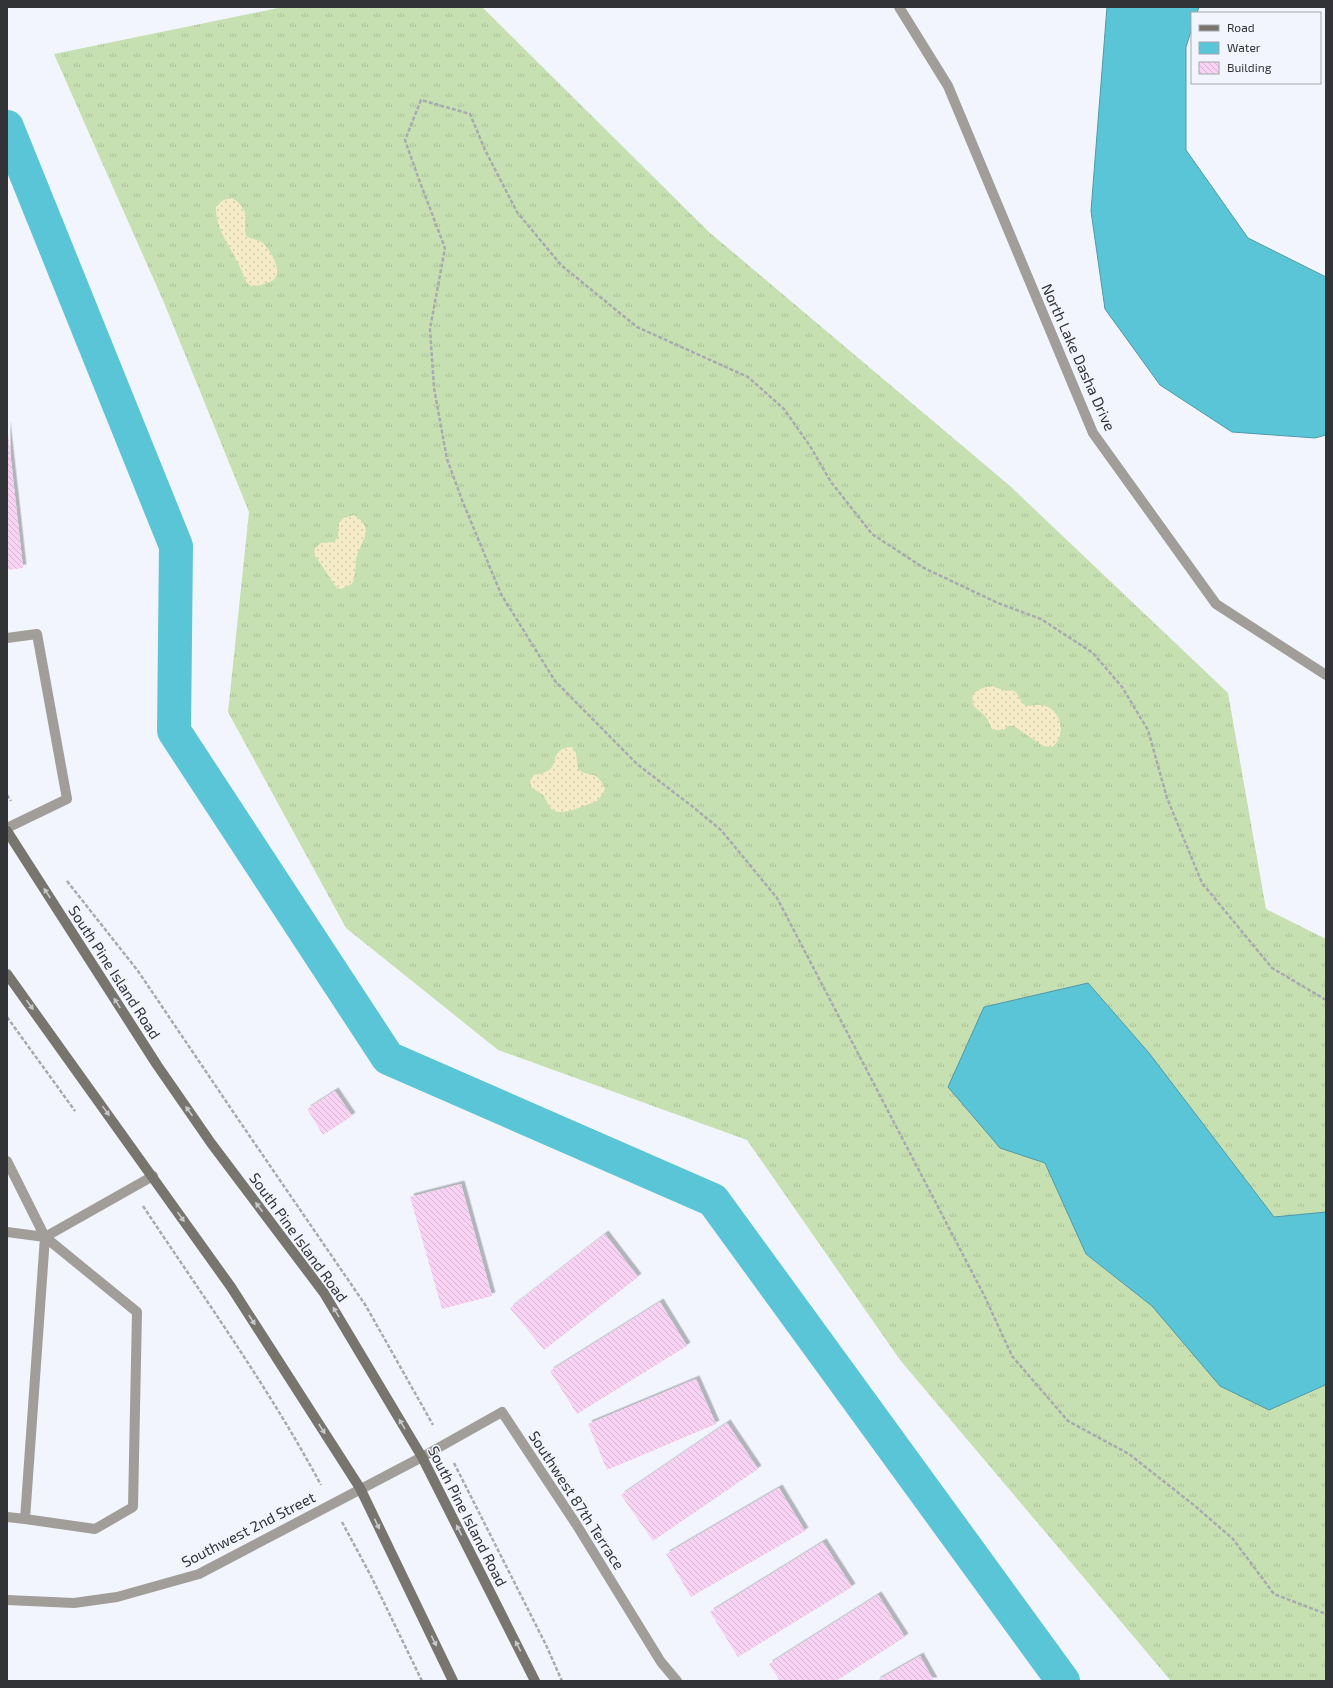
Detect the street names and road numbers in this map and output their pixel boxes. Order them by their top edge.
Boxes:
street label: North Lake Dasha Drive [1038,281,1120,433]
street label: South Pine Island Road [65,902,165,1042]
street label: South Pine Island Road [246,1169,352,1305]
street label: Southwest 87th Terrace [525,1427,629,1573]
street label: South Pine Island Road [425,1443,511,1589]
street label: Southwest 2nd Street [178,1487,318,1571]

